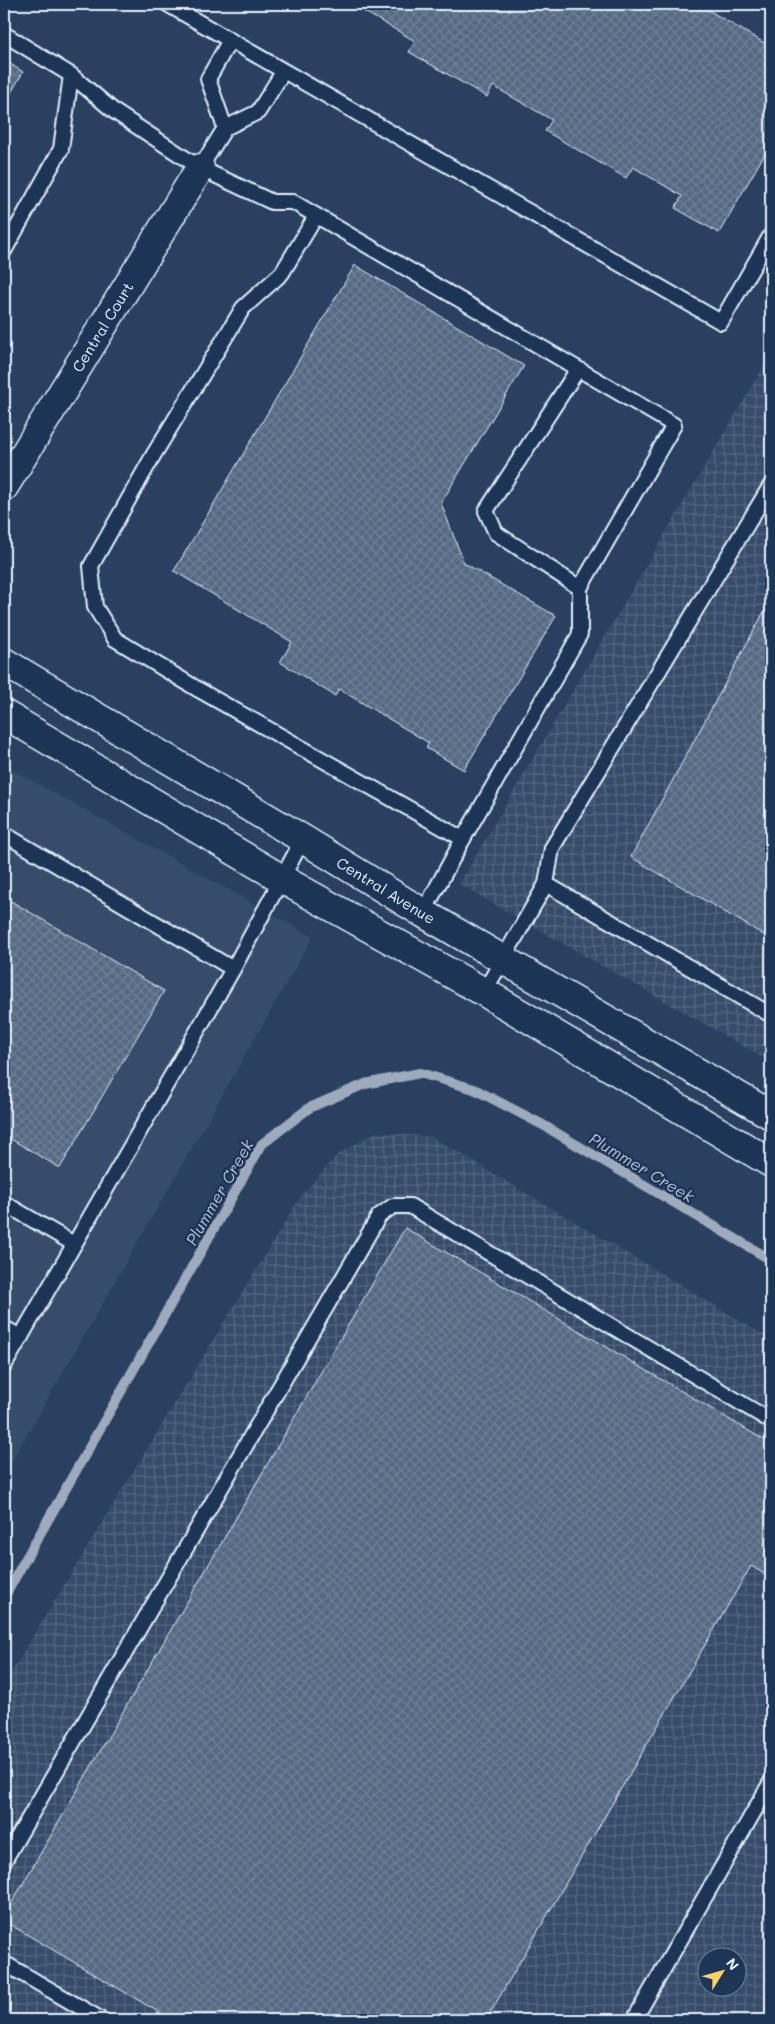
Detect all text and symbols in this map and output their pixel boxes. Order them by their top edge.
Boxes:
street label: Central Court [67,278,138,376]
street label: Central Avenue [333,852,439,928]
water label: Plummer Creek [586,1127,699,1207]
water label: Plummer Creek [180,1135,258,1249]
north arrow [698,1946,748,1996]
text: N [722,1954,744,1974]

